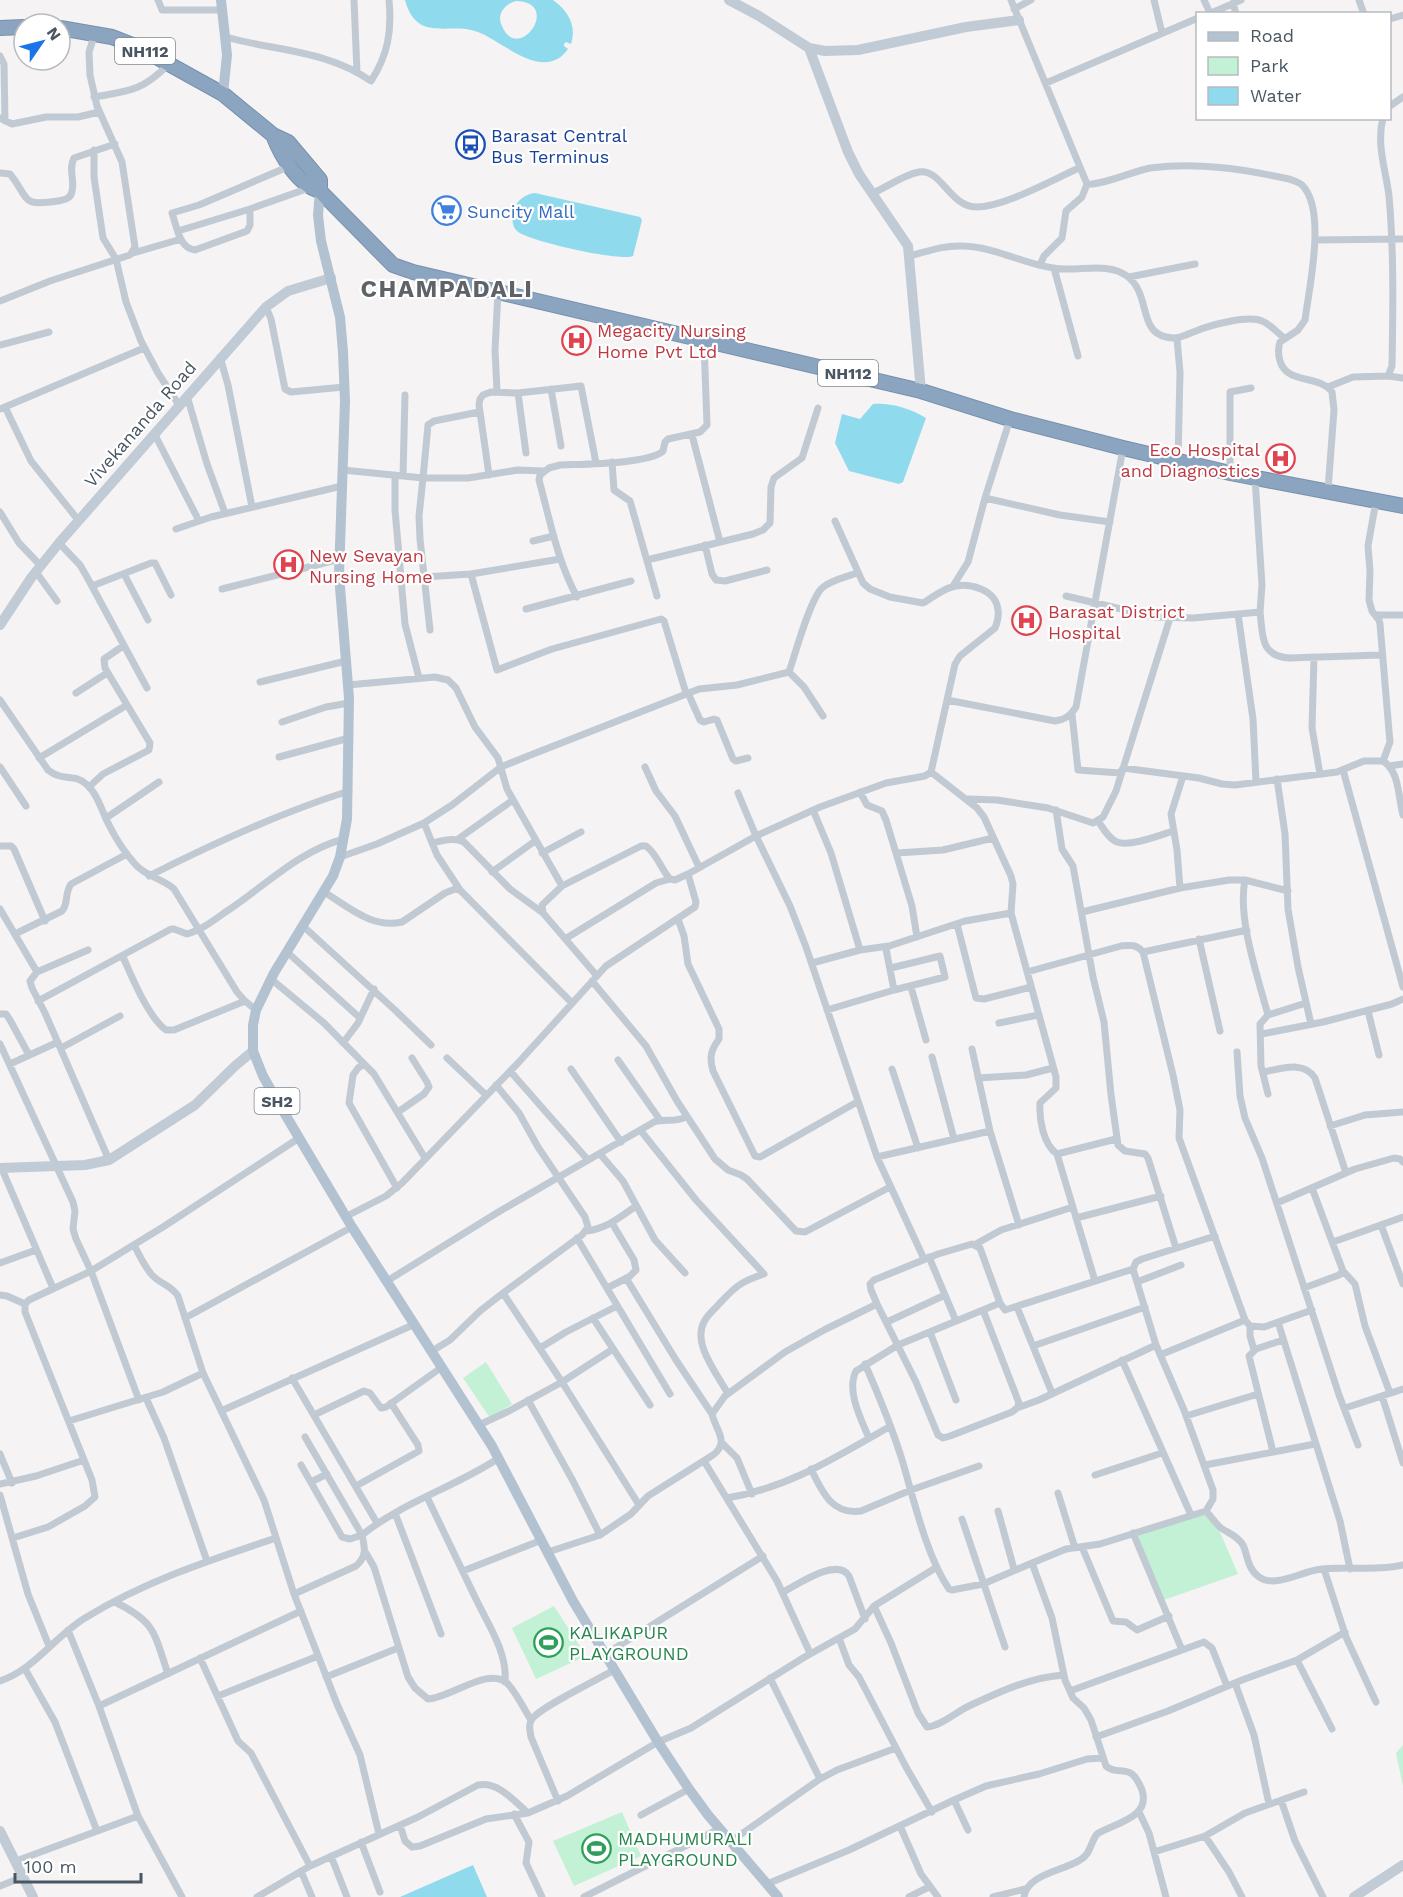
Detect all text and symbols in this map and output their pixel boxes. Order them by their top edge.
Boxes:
north arrow [12,12,72,72]
legend [1196,12,1391,120]
text: N [43,23,65,44]
text: Road [1250,25,1294,46]
road number: NH112 [115,38,175,64]
text: Park [1250,55,1289,76]
text: Water [1250,85,1302,106]
place label: Barasat Central Bus Terminus [491,125,628,167]
bus stop icon: Barasat Central Bus Terminus [454,129,486,161]
supermarket icon: Suncity Mall [430,195,462,227]
place label: Suncity Mall [467,201,575,222]
district label: CHAMPADALI [361,275,533,303]
place label: Megacity Nursing Home Pvt Ltd [597,320,746,362]
hospital icon: Megacity Nursing Home Pvt Ltd [560,324,592,356]
street label: Vivekananda Road [80,357,200,491]
road number: NH112 [818,360,878,386]
place label: Eco Hospital and Diagnostics [1120,439,1260,481]
hospital icon: Eco Hospital and Diagnostics [1265,443,1297,475]
place label: New Sevayan Nursing Home [309,545,433,587]
hospital icon: New Sevayan Nursing Home [272,549,304,581]
place label: Barasat District Hospital [1048,601,1185,643]
hospital icon: Barasat District Hospital [1011,605,1043,637]
road number: SH2 [254,1088,300,1114]
place label: KALIKAPUR PLAYGROUND [569,1622,689,1664]
sports icon: KALIKAPUR PLAYGROUND [532,1626,564,1658]
place label: MADHUMURALI PLAYGROUND [618,1828,752,1870]
sports icon: MADHUMURALI PLAYGROUND [581,1832,613,1864]
scale bar [15,1846,141,1884]
text: 100 m [24,1856,77,1877]

